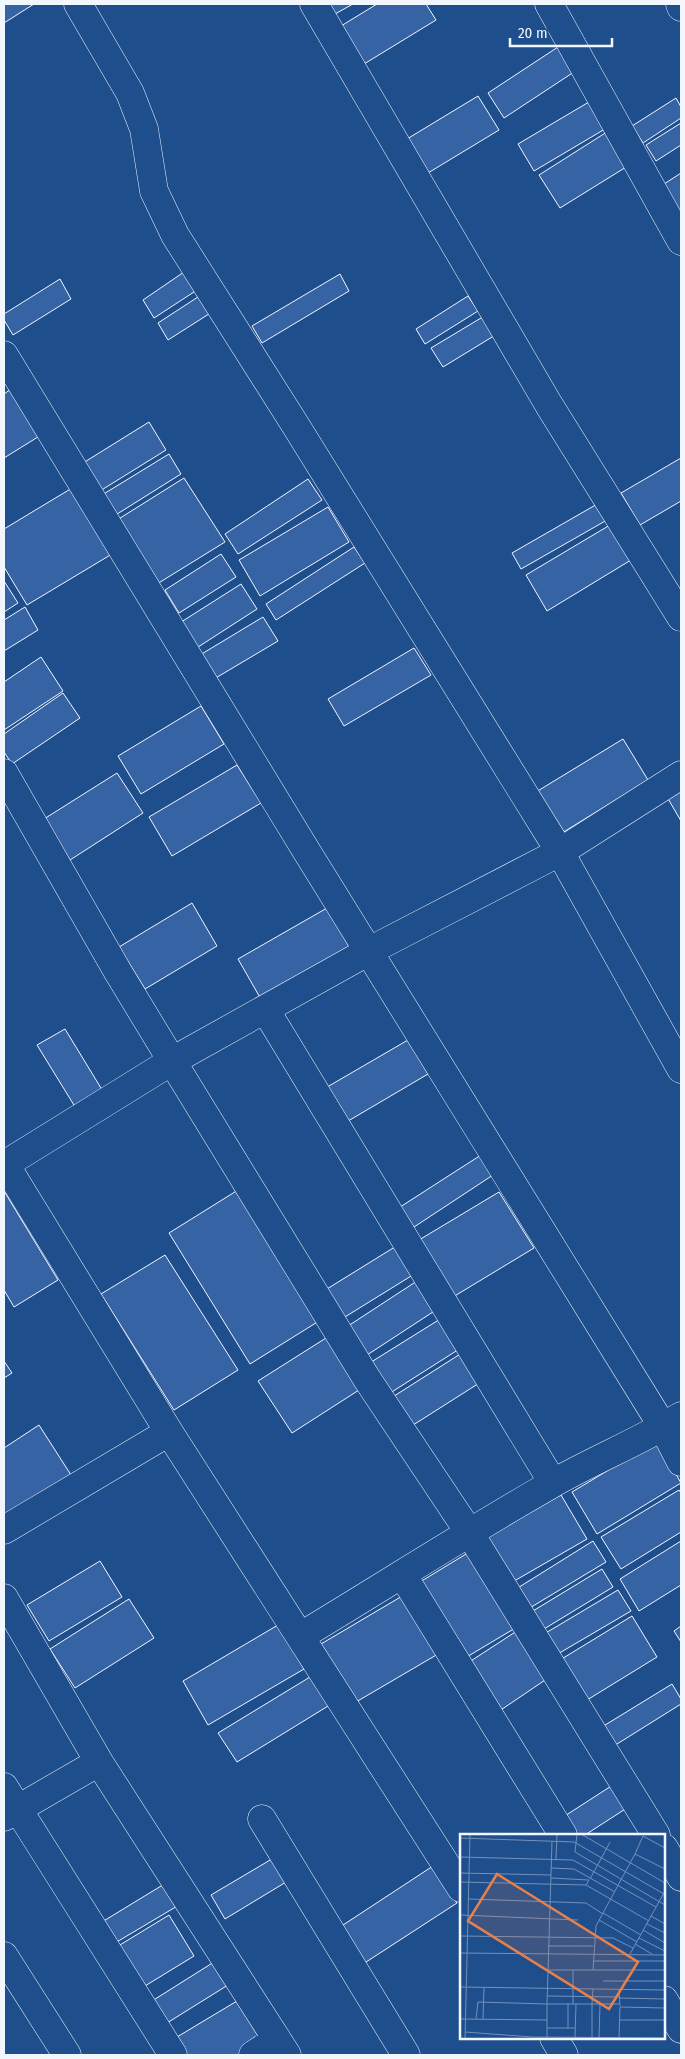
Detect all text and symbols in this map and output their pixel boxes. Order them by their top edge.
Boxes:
scale bar [510,15,612,47]
text: 20 m [518,24,548,42]
inset map [460,1834,665,2039]

